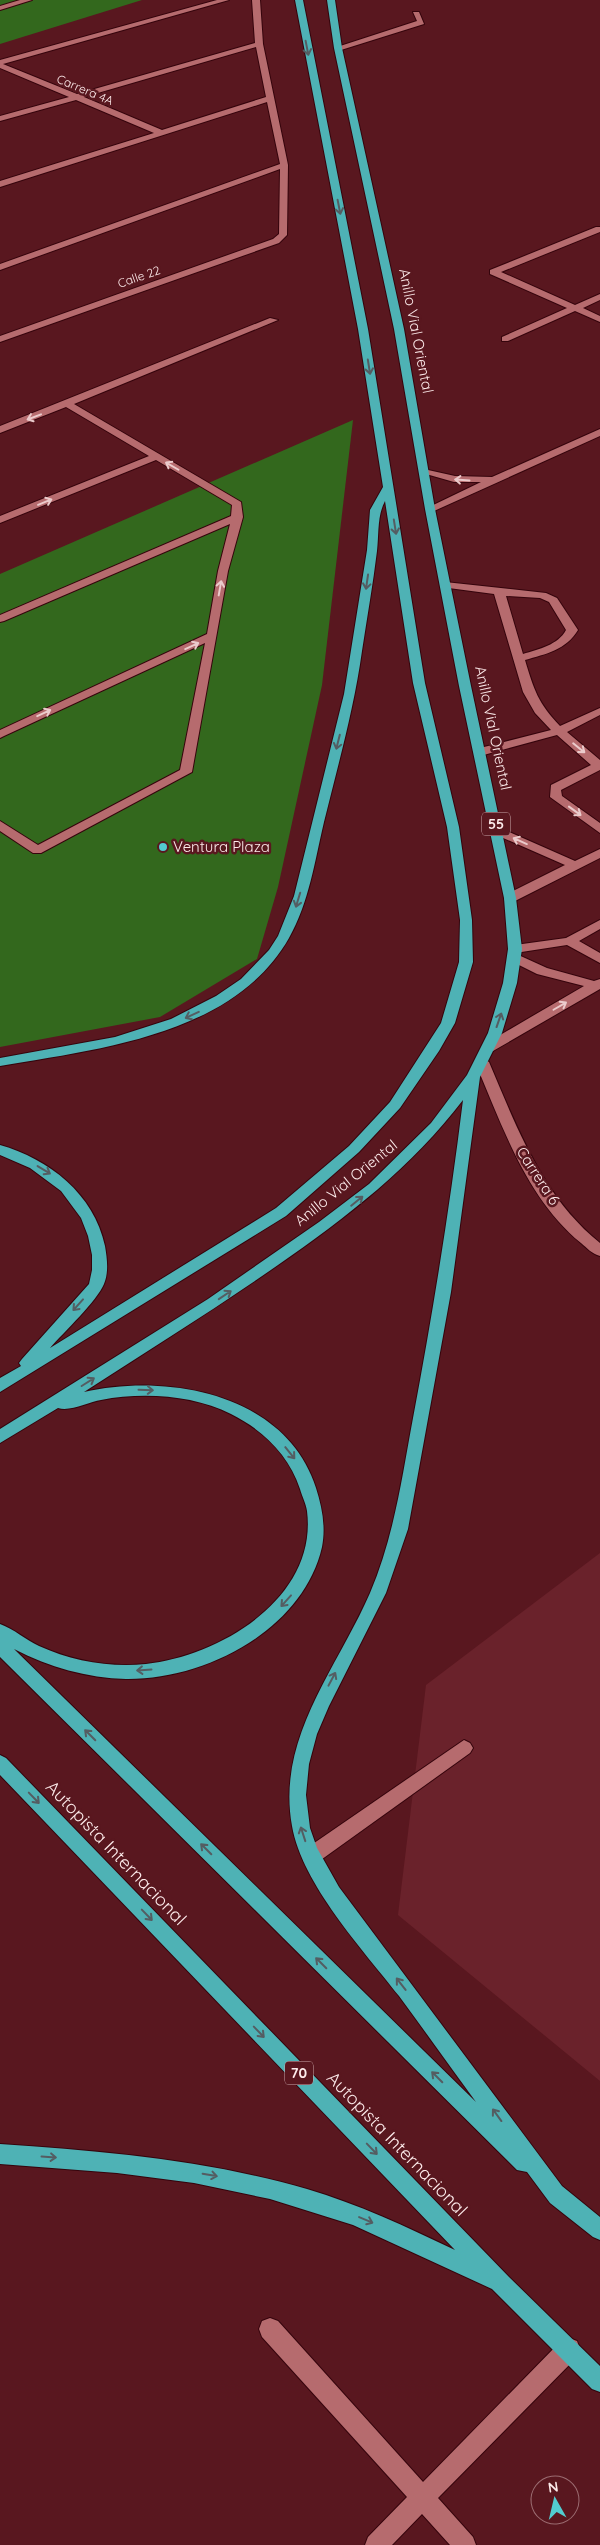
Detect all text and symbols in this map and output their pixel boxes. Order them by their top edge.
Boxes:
one-way arrow [303,40,312,56]
street label: Carrera 4A [55,71,116,108]
one-way arrow [334,199,344,215]
street label: Calle 22 [116,262,162,291]
street label: Anillo Vial Oriental [395,267,438,395]
one-way arrow [365,359,375,375]
one-way arrow [27,413,42,422]
one-way arrow [165,461,179,471]
one-way arrow [454,475,470,485]
one-way arrow [37,496,52,506]
one-way arrow [391,519,401,535]
one-way arrow [361,574,371,590]
one-way arrow [216,581,226,597]
one-way arrow [184,640,199,650]
street label: Anillo Vial Oriental [471,664,516,792]
one-way arrow [36,708,51,718]
one-way arrow [333,734,342,750]
one-way arrow [572,743,585,754]
one-way arrow [568,806,582,816]
road number: 55 [482,812,510,836]
one-way arrow [513,835,528,845]
place label: Ventura Plaza [173,837,270,856]
marker: Ventura Plaza [157,841,169,853]
one-way arrow [293,891,302,907]
one-way arrow [553,1000,567,1010]
one-way arrow [185,1011,200,1020]
one-way arrow [495,1013,504,1029]
street label: Anillo Vial Oriental [291,1135,401,1230]
street label: Carrera 6 [513,1143,564,1208]
one-way arrow [37,1166,51,1176]
one-way arrow [350,1195,363,1206]
one-way arrow [218,1289,232,1300]
one-way arrow [73,1299,84,1312]
one-way arrow [80,1376,94,1386]
one-way arrow [138,1385,154,1394]
one-way arrow [284,1446,295,1459]
one-way arrow [280,1595,292,1608]
one-way arrow [136,1666,152,1675]
one-way arrow [328,1672,337,1687]
one-way arrow [84,1729,96,1741]
street label: Autopista Internacional [41,1775,192,1930]
one-way arrow [28,1792,40,1804]
one-way arrow [297,1826,307,1842]
one-way arrow [199,1843,212,1855]
one-way arrow [141,1909,153,1921]
one-way arrow [315,1957,327,1969]
one-way arrow [395,1978,406,1991]
one-way arrow [253,2026,266,2038]
road number: 70 [285,2062,313,2084]
street label: Autopista Internacional [322,2066,473,2221]
one-way arrow [431,2071,443,2084]
one-way arrow [492,2108,502,2122]
one-way arrow [366,2143,378,2155]
one-way arrow [40,2152,56,2162]
one-way arrow [202,2171,218,2181]
one-way arrow [358,2215,373,2225]
north arrow [530,2475,580,2525]
text: N [547,2477,560,2497]

